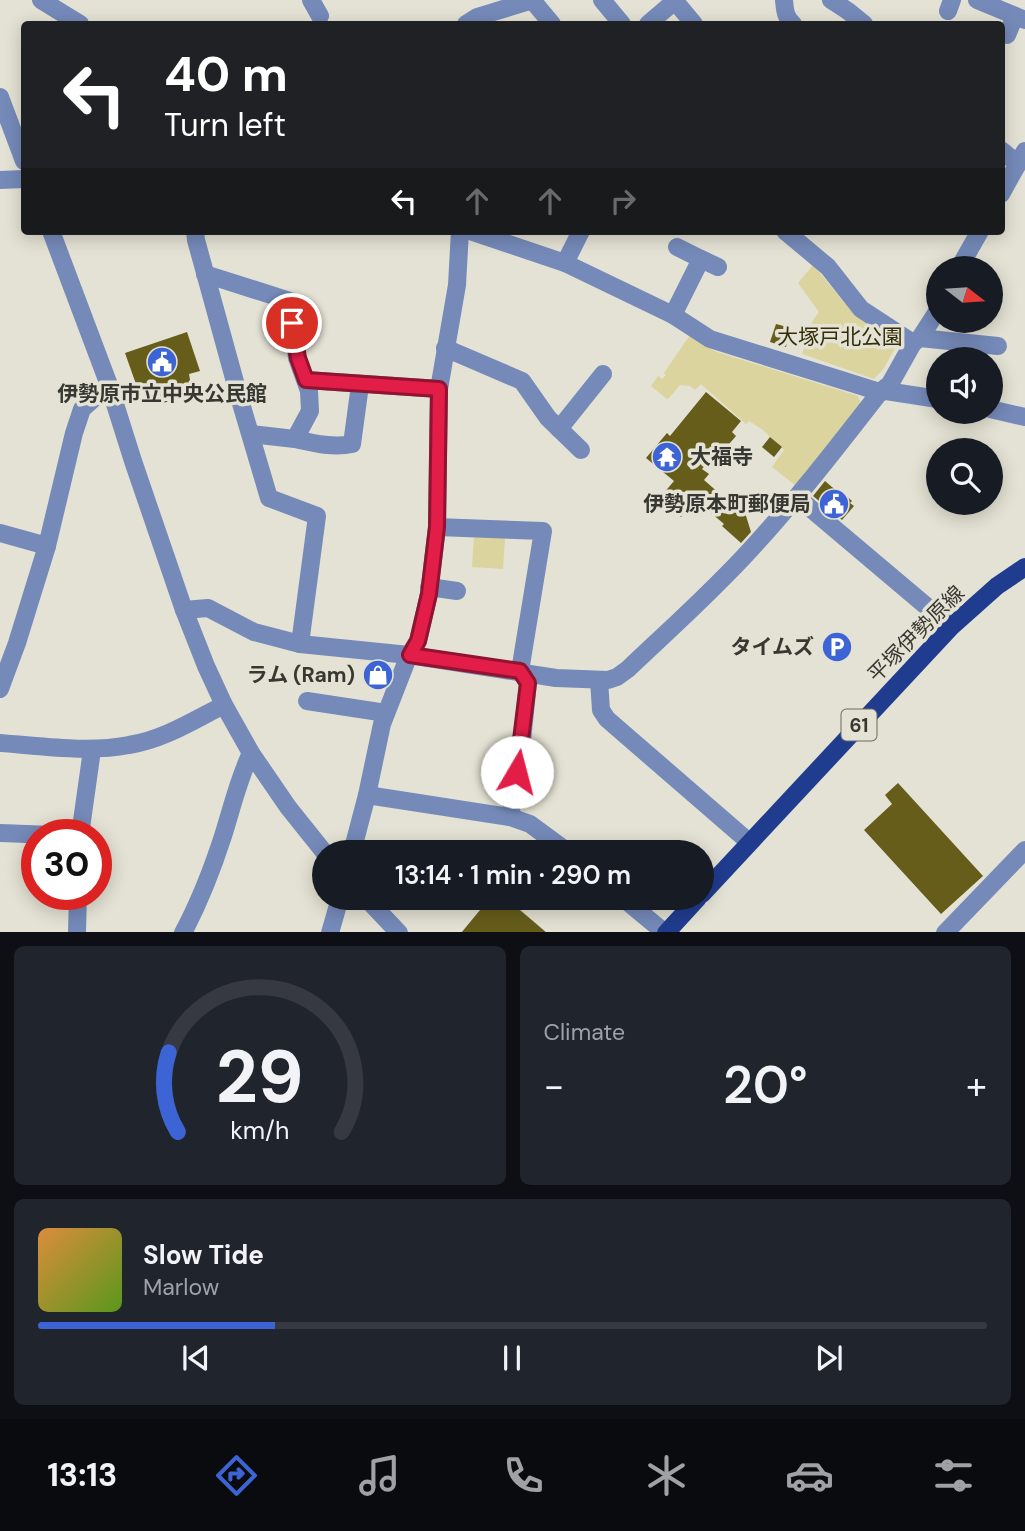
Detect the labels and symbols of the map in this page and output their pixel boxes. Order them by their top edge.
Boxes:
north arrow [926,256,1003,332]
pin [262,293,322,353]
park label: 大塚戸北公園 [777,323,903,351]
public building icon: 伊勢原市立中央公民館 [145,345,179,379]
place label: 伊勢原市立中央公民館 [57,380,267,408]
temple icon: 大福寺 [650,440,684,474]
place label: 大福寺 [690,443,753,471]
public building icon: 伊勢原本町郵便局 [817,487,851,521]
place label: 伊勢原本町郵便局 [643,490,811,518]
street label: 平塚伊勢原線 [862,580,970,688]
parking icon: タイムズ [820,630,854,664]
place label: タイムズ [730,633,814,661]
shop icon: ラム (Ram) [361,658,395,692]
place label: ラム (Ram) [247,661,355,689]
road number: 61 [842,710,876,740]
position arrow [480,735,554,809]
speed limit sign: 30 [21,819,112,910]

